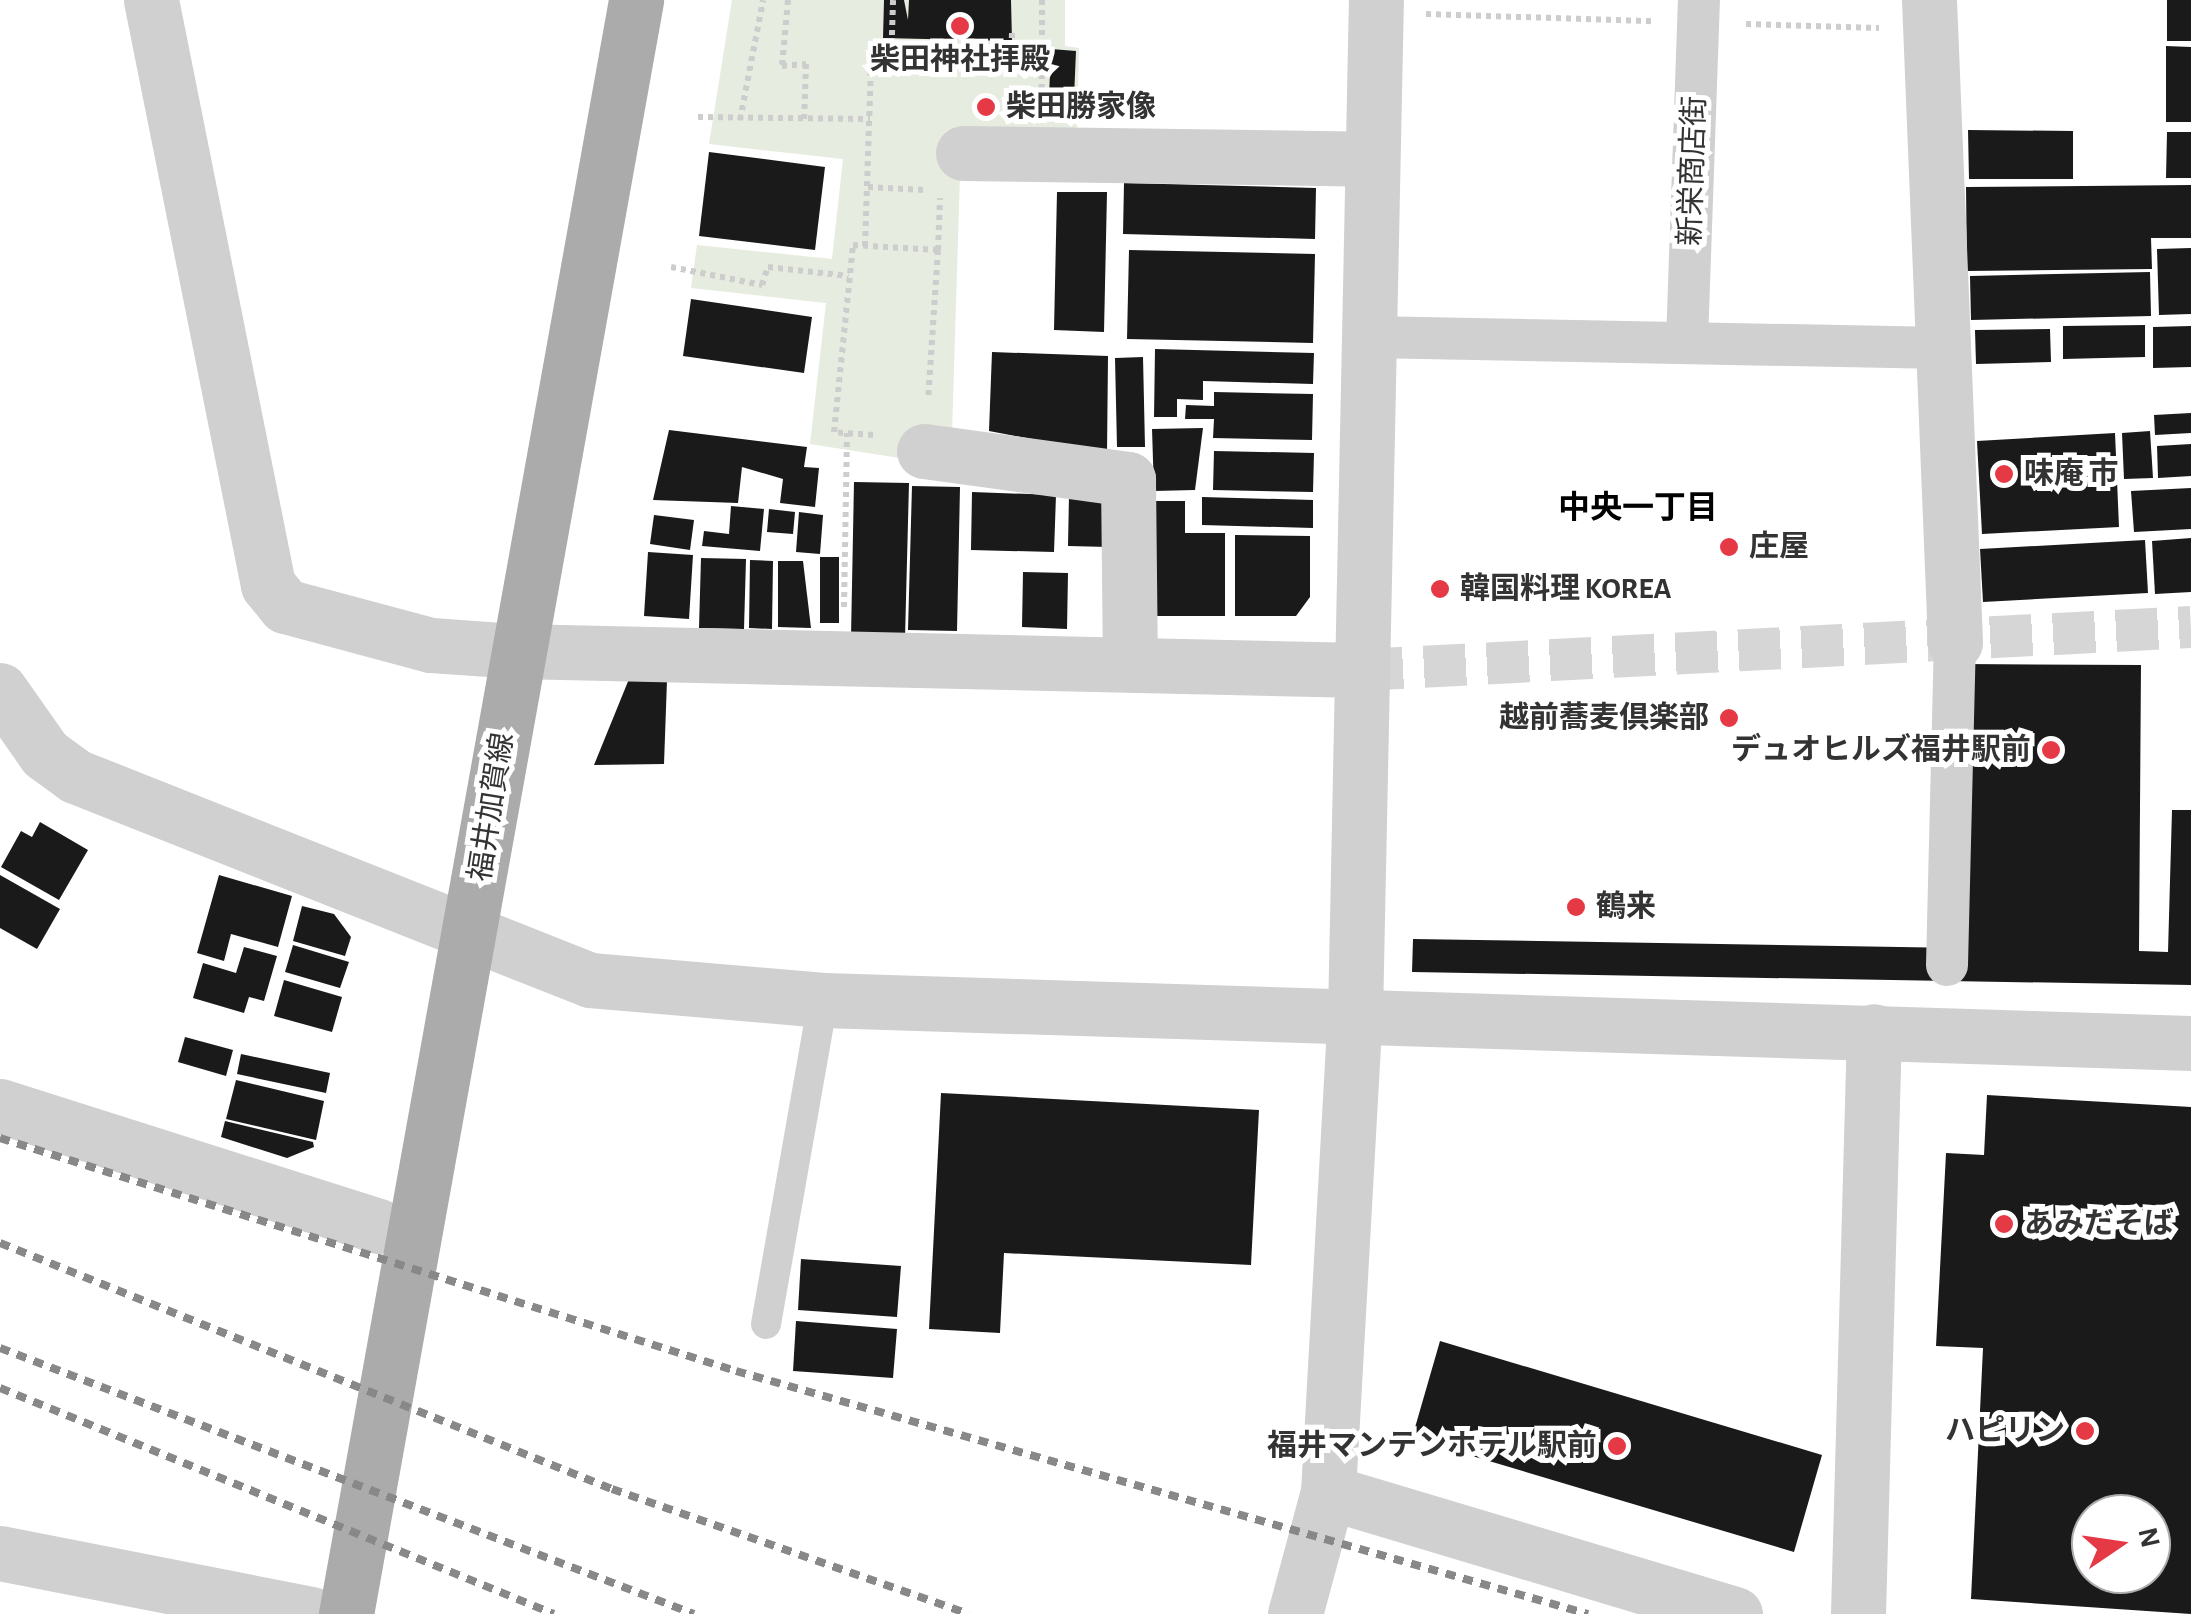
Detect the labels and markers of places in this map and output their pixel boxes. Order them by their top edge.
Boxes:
marker: 柴田神社拝殿 [949,15,971,37]
place label: 柴田神社拝殿 [870,42,1050,78]
place label: 柴田勝家像 [1006,89,1156,125]
marker: 柴田勝家像 [975,96,997,118]
place label: 味庵 市 [2024,456,2119,492]
marker: 味庵 市 [1993,463,2015,485]
place label: 庄屋 [1749,529,1809,565]
marker: 庄屋 [1718,536,1740,558]
place label: 韓国料理 KOREA [1460,571,1672,607]
marker: 韓国料理 KOREA [1429,578,1451,600]
place label: 越前蕎麦倶楽部 [1499,700,1709,736]
marker: 越前蕎麦倶楽部 [1718,707,1740,729]
place label: デュオヒルズ福井駅前 [1731,732,2031,768]
marker: デュオヒルズ福井駅前 [2040,739,2062,761]
place label: 鶴来 [1596,889,1656,925]
marker: 鶴来 [1565,896,1587,918]
place label: あみだそば [2024,1206,2174,1242]
marker: あみだそば [1993,1213,2015,1235]
place label: ハピリン [1945,1413,2065,1449]
marker: ハピリン [2074,1420,2096,1442]
place label: 福井マンテンホテル駅前 [1267,1428,1597,1464]
marker: 福井マンテンホテル駅前 [1606,1435,1628,1457]

